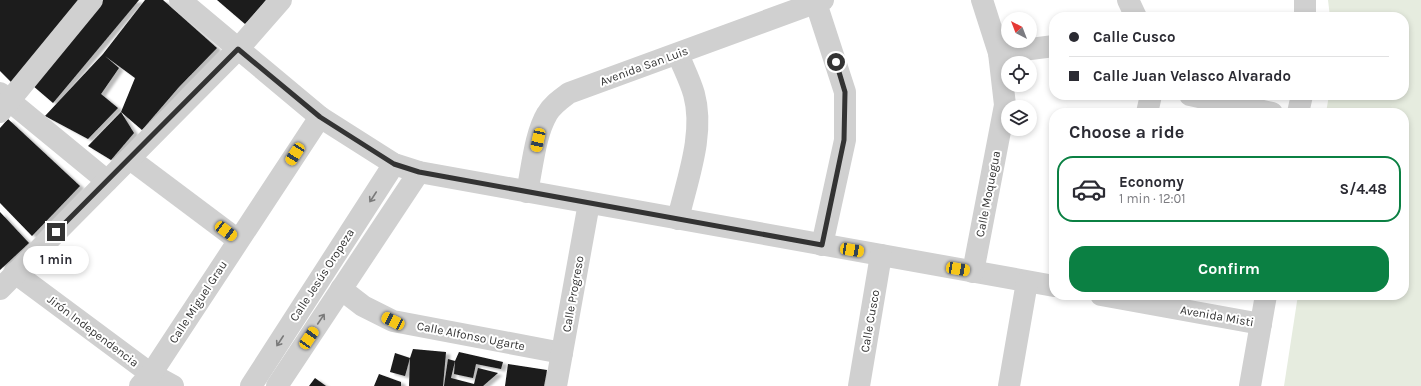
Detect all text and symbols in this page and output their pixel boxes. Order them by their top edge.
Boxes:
north arrow [1001,12,1037,48]
map controls [1001,12,1037,136]
text: Calle Cusco [1093,28,1175,46]
street label: Avenida San Luis [598,44,690,88]
route start [827,53,845,71]
button: locate [1001,56,1037,92]
text: Calle Juan Velasco Alvarado [1093,67,1291,85]
button: layers [1001,100,1037,136]
text: Choose a ride [1069,121,1184,143]
car [530,127,546,153]
car [283,141,307,167]
street label: Calle Moquegua [973,150,1003,238]
icon: car [1071,171,1107,207]
text: Economy [1119,173,1184,191]
text: S/4.48 [1340,180,1387,198]
one-way arrow [369,191,377,202]
text: 1 min · 12:01 [1119,191,1186,206]
car [213,219,239,243]
route end [47,223,65,241]
street label: Calle Jesús Oropeza [287,226,357,324]
car [839,242,865,258]
callout: 1 min [23,246,89,274]
button: Confirm [1069,246,1389,292]
text: 1 min [40,252,72,267]
street label: Calle Progreso [559,255,587,333]
street label: Calle Miguel Grau [166,258,230,346]
car [945,261,971,277]
street label: Calle Cusco [858,289,882,353]
street label: Jirón Independencia [45,292,141,370]
street label: Avenida Misti [1179,303,1255,329]
car [380,310,406,332]
one-way arrow [317,313,326,324]
street label: Calle Alfonso Ugarte [416,319,526,353]
car [297,325,321,351]
one-way arrow [275,336,284,347]

